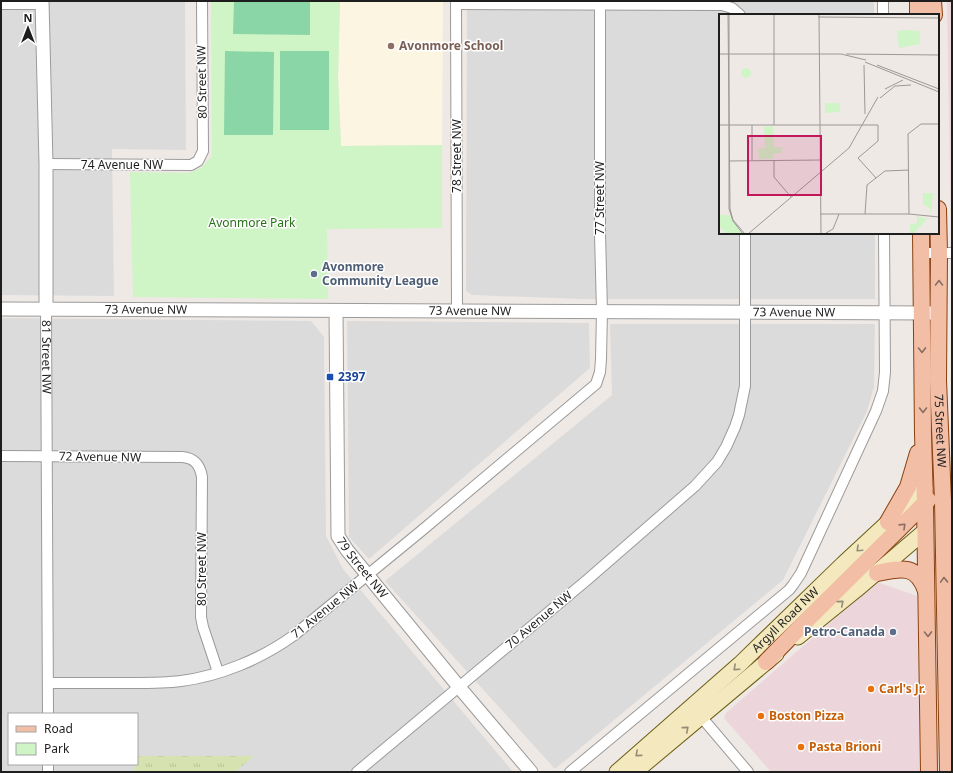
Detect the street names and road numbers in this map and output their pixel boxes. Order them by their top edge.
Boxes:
street label: 80 Street NW [192,45,211,119]
street label: 78 Street NW [448,119,465,193]
street label: 74 Avenue NW [81,156,163,173]
street label: 77 Street NW [591,161,608,235]
street label: 73 Avenue NW [105,300,187,318]
street label: 73 Avenue NW [429,302,511,319]
street label: 73 Avenue NW [753,303,835,321]
street label: 81 Street NW [38,320,55,394]
street label: 75 Street NW [931,394,951,468]
street label: 72 Avenue NW [59,447,141,466]
street label: 80 Street NW [193,532,210,606]
street label: 79 Street NW [333,534,392,602]
street label: 71 Avenue NW [287,577,362,642]
street label: Argyll Road NW [748,583,822,656]
street label: 70 Avenue NW [502,587,576,653]

